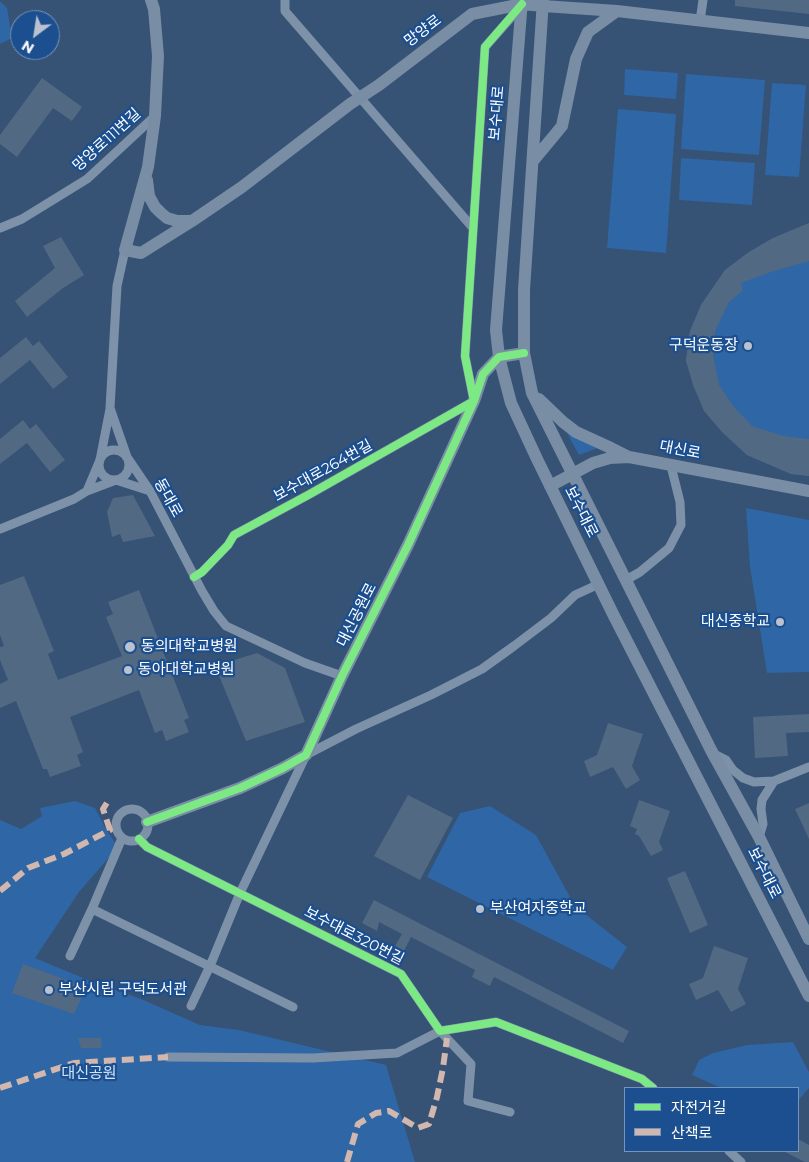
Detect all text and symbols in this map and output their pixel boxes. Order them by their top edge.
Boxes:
north arrow [10,10,60,60]
street label: 망양로 [401,11,445,51]
text: N [18,36,37,58]
street label: 보수대로 [486,85,508,141]
street label: 망양로111번길 [69,105,145,175]
place label: 구덕운동장 [669,337,738,355]
marker: 구덕운동장 [742,340,754,352]
street label: 보수대로264번길 [270,436,376,506]
street label: 대신로 [658,437,702,463]
street label: 동대로 [150,476,186,520]
street label: 보수대로 [560,483,602,541]
street label: 대신공원로 [333,580,381,650]
place label: 대신중학교 [701,613,770,631]
marker: 대신중학교 [774,616,786,628]
place label: 동의대학교병원 [141,638,238,656]
marker: 동의대학교병원 [123,640,137,654]
place label: 동아대학교병원 [138,661,235,679]
marker: 동아대학교병원 [122,664,134,676]
street label: 보수대로 [743,844,785,902]
place label: 부산여자중학교 [490,900,587,918]
street label: 보수대로320번길 [301,903,407,969]
marker: 부산여자중학교 [474,903,486,915]
place label: 부산시립 구덕도서관 [59,981,187,999]
marker: 부산시립 구덕도서관 [43,984,55,996]
park label: 대신공원 [61,1065,117,1083]
legend [624,1087,799,1152]
text: 자전거길 [671,1098,726,1117]
text: 산책로 [671,1123,712,1142]

